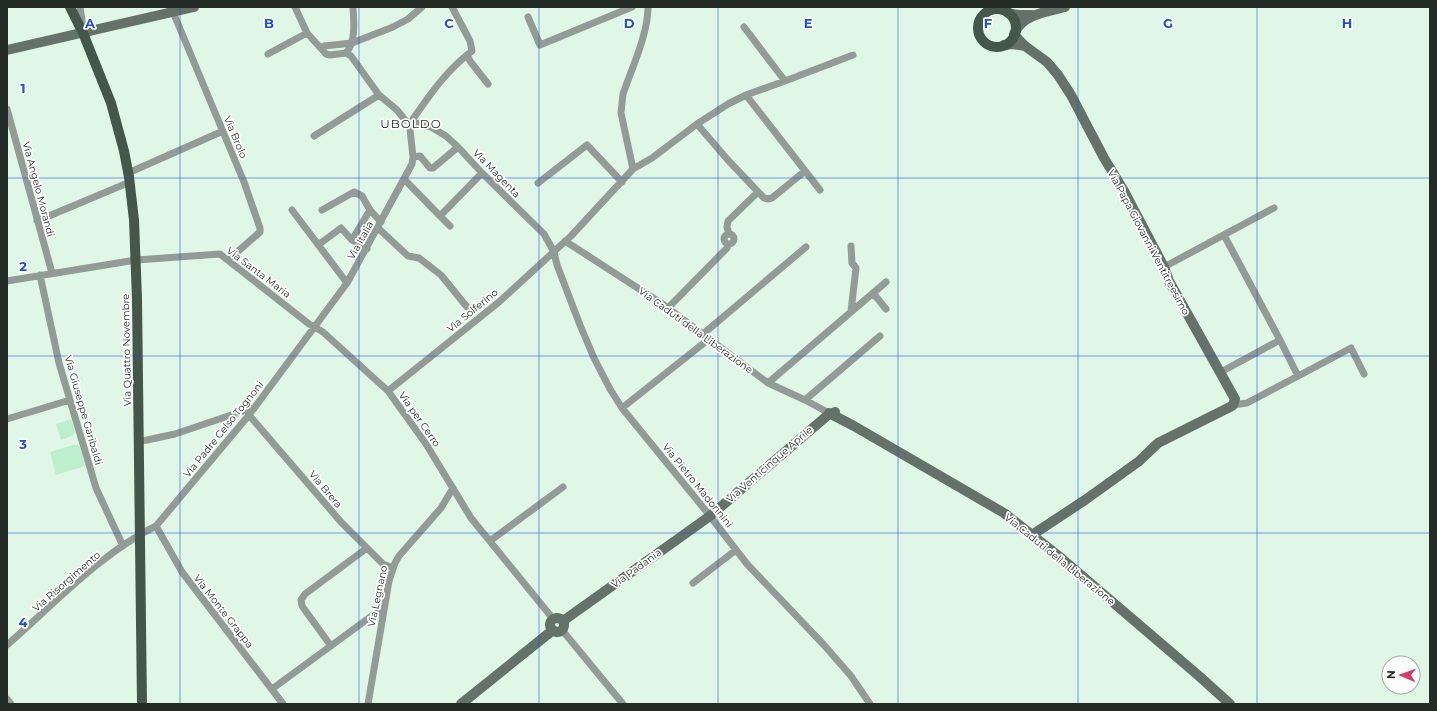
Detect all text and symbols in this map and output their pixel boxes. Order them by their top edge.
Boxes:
text: A [84,15,96,31]
text: B [264,15,274,31]
text: C [444,15,454,31]
text: D [624,15,635,31]
text: E [804,15,813,31]
text: F [984,15,992,31]
text: G [1163,15,1173,31]
text: H [1342,15,1352,31]
text: 1 [20,80,26,96]
street label: Via Brolo [221,114,250,160]
district label: UBOLDO [380,116,442,131]
street label: Via Angelo Morandi [20,140,57,238]
street label: Via Magenta [470,146,523,200]
street label: Via Papa Giovanni Ventitreesimo [1105,167,1193,317]
street label: Via Italia [345,219,376,262]
street label: Via Santa Maria [224,244,293,301]
text: 2 [19,258,27,274]
street label: Via Caduti della Liberazione [636,285,755,376]
street label: Via Solferino [444,286,501,335]
street label: Via Quattro Novembre [119,294,134,406]
street label: Via Giuseppe Garibaldi [62,354,105,466]
street label: Via Padre Celso Tognoni [180,378,266,480]
street label: Via per Cerro [396,389,443,449]
street label: Via Venticinque Aprile [723,423,815,506]
text: 3 [18,436,27,452]
street label: Via Pietro Madonnini [660,440,736,530]
street label: Via Brera [306,468,345,511]
street label: Via Caduti della Liberazione [1002,511,1118,608]
street label: Via Padania [609,546,664,591]
street label: Via Risorgimento [30,548,103,615]
street label: Via Legnano [365,564,390,628]
street label: Via Monte Grappa [191,572,256,651]
text: 4 [19,614,28,630]
north arrow [1381,655,1421,695]
text: N [1384,670,1398,679]

